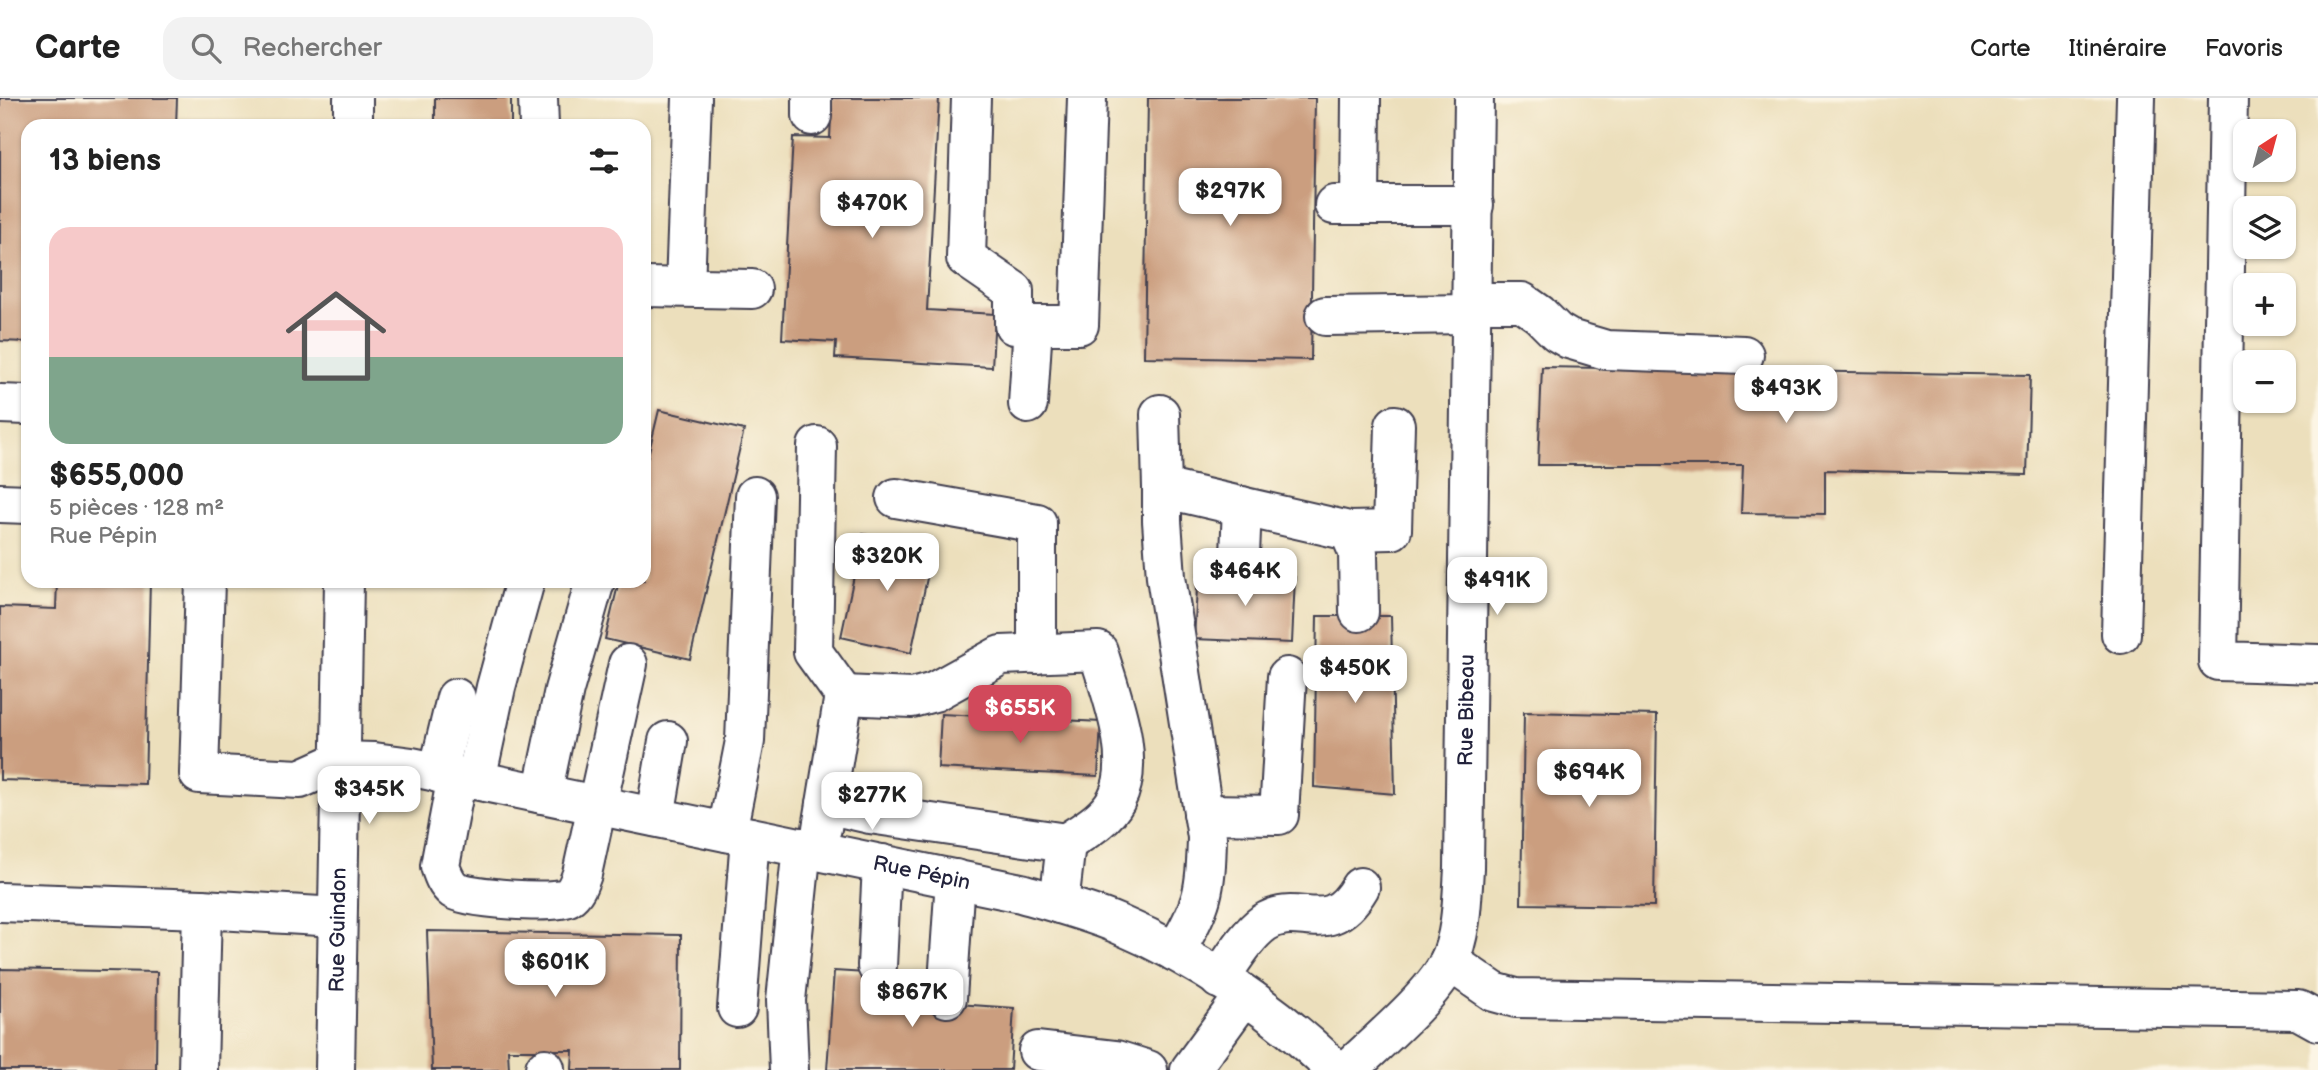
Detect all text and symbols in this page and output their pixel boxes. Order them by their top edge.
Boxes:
search box [163,17,653,80]
text: Carte [35,28,121,68]
icon: search [187,29,225,67]
text: Rechercher [243,33,382,64]
text: Carte [1970,34,2031,63]
text: Itinéraire [2069,34,2167,63]
text: Favoris [2205,34,2283,63]
north arrow [2233,119,2296,182]
map controls [2233,119,2296,413]
icon: filters [585,142,623,180]
text: 13 biens [49,143,161,179]
pin: $297K [1181,169,1279,228]
text: $297K [1195,177,1265,205]
pin: $470K [823,180,921,240]
text: $470K [836,189,908,217]
button: layers [2233,196,2296,259]
icon: home [273,273,399,399]
button: + [2233,273,2296,336]
button: − [2233,350,2296,413]
pin: $493K [1737,366,1835,425]
text: $493K [1750,374,1822,402]
text: $655,000 [49,458,184,494]
text: 5 pièces · 128 m² [49,494,224,522]
text: Rue Pépin [49,522,157,550]
pin: $320K [838,533,936,593]
text: $320K [851,542,923,570]
pin: $464K [1196,548,1294,608]
text: $464K [1209,557,1281,585]
pin: $491K [1448,558,1546,617]
text: $491K [1463,566,1531,594]
pin: $450K [1306,646,1404,705]
text: $450K [1319,654,1391,682]
street label: Rue Bibeau [1453,654,1480,766]
pin: $655K [971,686,1069,745]
text: $655K [984,694,1056,722]
pin: $694K [1540,750,1638,809]
text: $694K [1553,758,1625,786]
pin: $345K [320,766,418,826]
pin: $277K [823,772,921,832]
text: $345K [333,775,405,803]
text: $277K [837,781,907,809]
street label: Rue Pépin [871,851,973,895]
street label: Rue Guindon [324,867,352,993]
pin: $601K [506,940,604,999]
text: $601K [521,948,589,976]
pin: $867K [863,970,961,1029]
text: $867K [876,978,948,1006]

